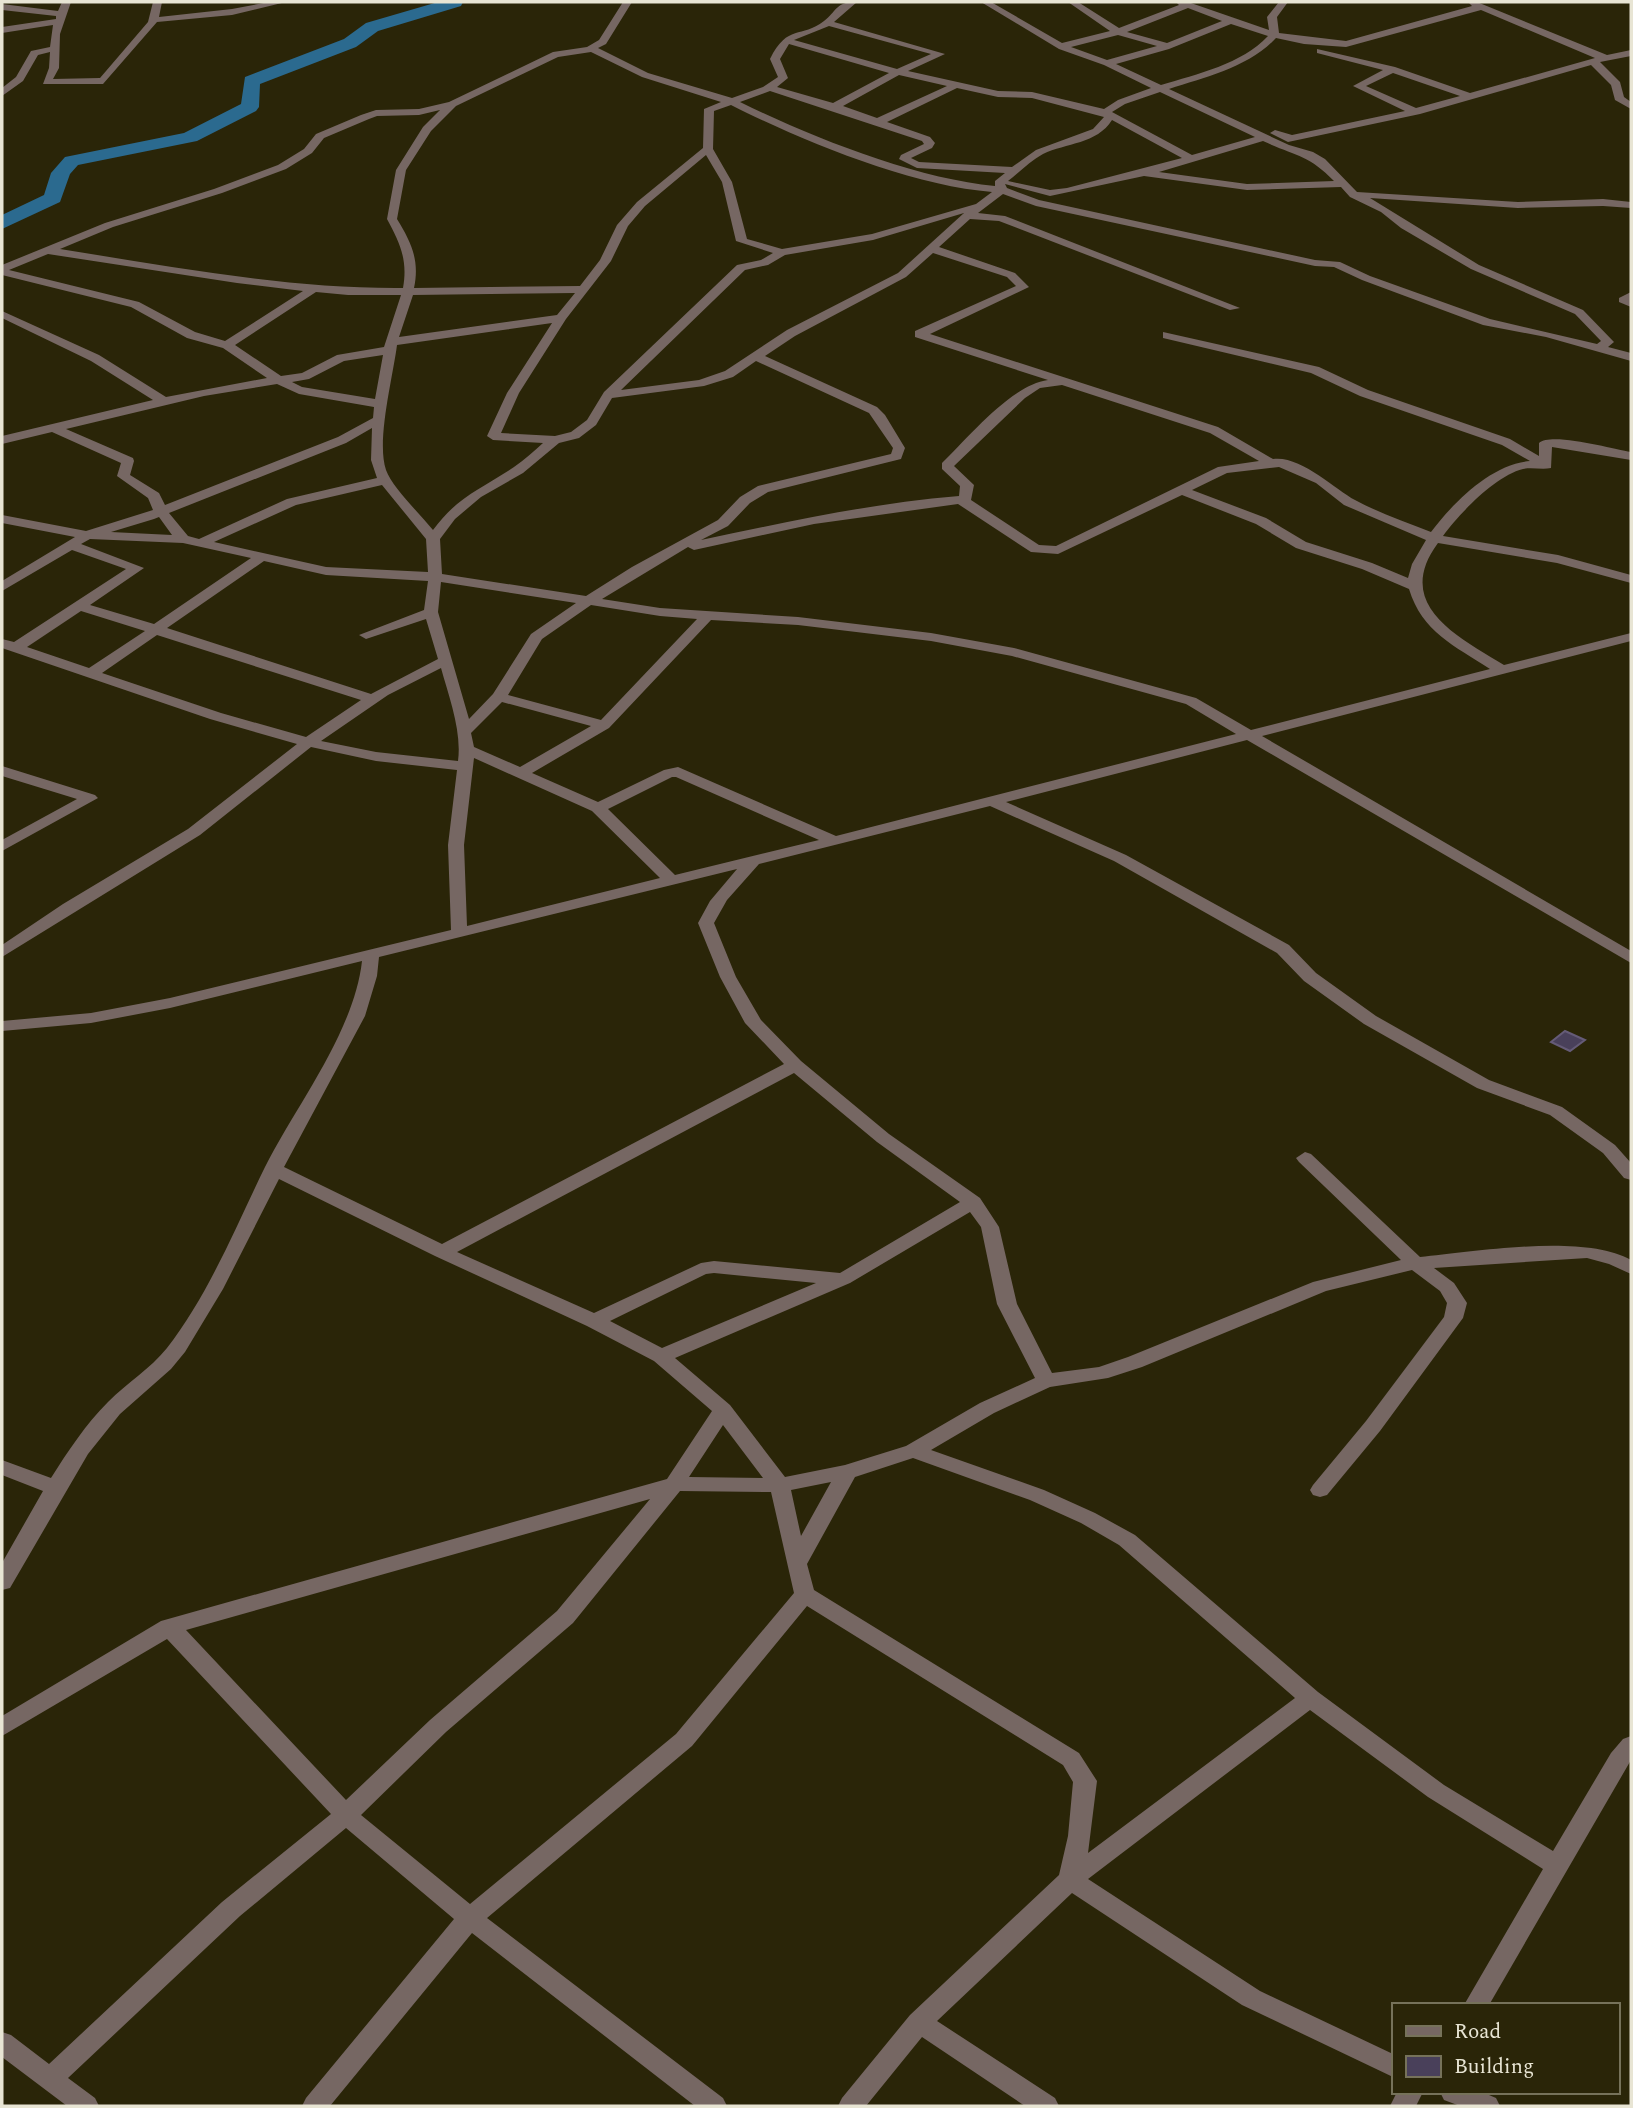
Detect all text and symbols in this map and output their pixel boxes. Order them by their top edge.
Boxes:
legend [1392,2003,1619,2094]
text: Road [1454,2016,1501,2048]
text: Building [1454,2051,1534,2083]

